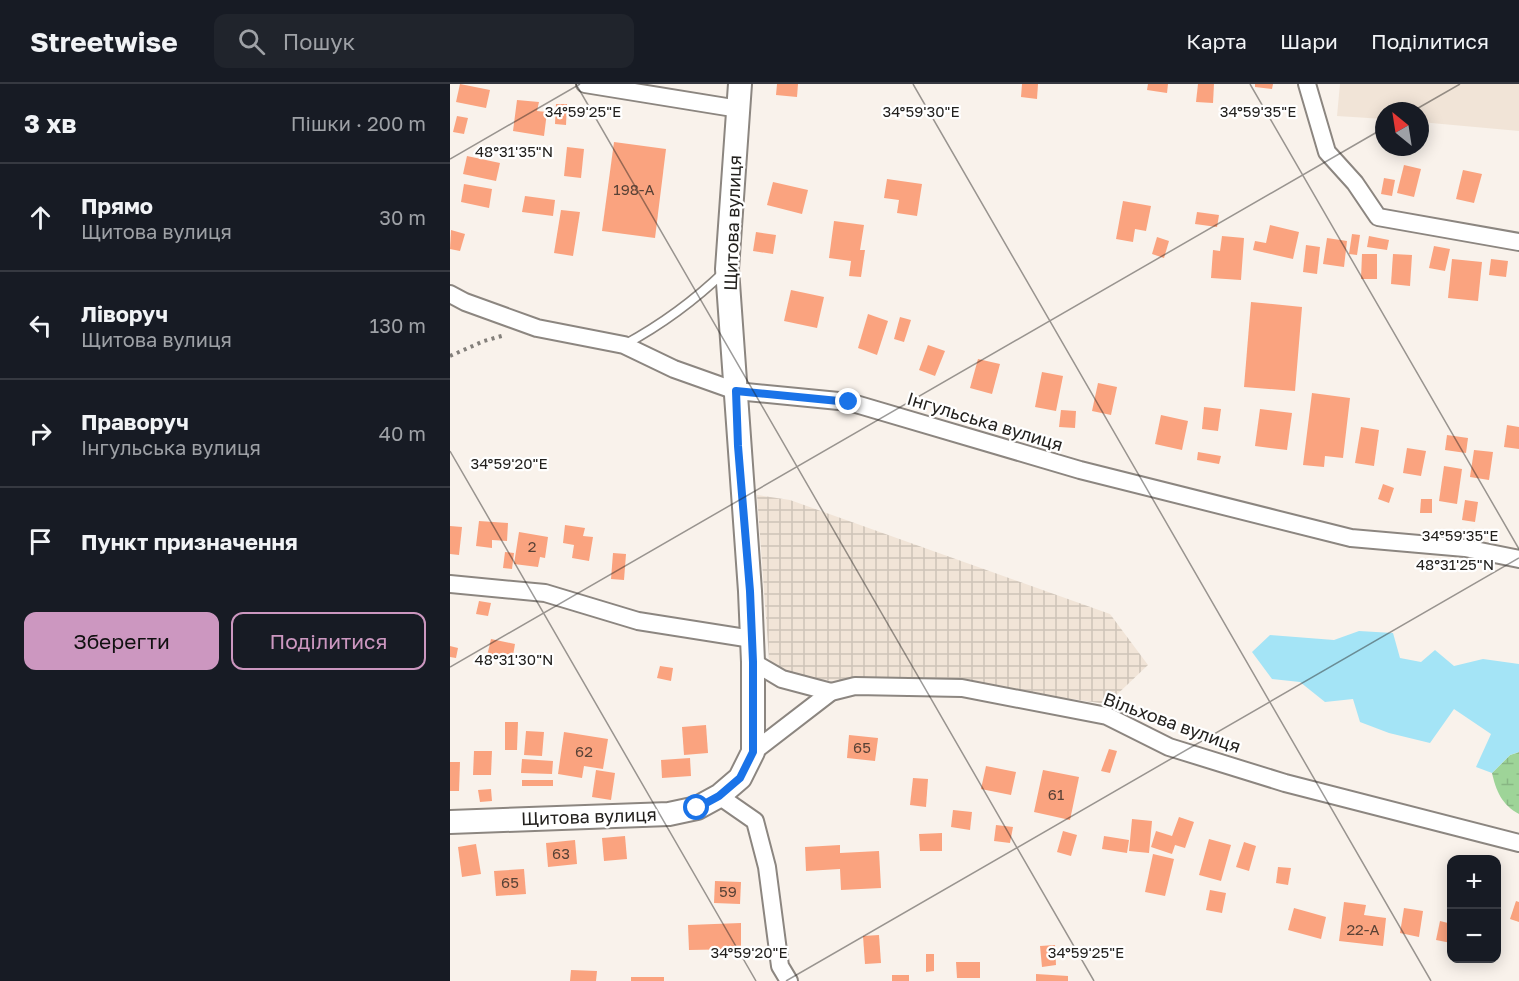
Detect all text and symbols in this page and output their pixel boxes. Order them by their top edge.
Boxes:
search box [214,14,634,68]
text: Streetwise [30,25,178,58]
icon: search [235,25,268,58]
text: Пошук [283,28,355,55]
text: Карта [1186,28,1247,54]
text: Шари [1280,28,1338,54]
text: Поділитися [1371,28,1489,54]
text: 34°59'25"E [545,102,621,120]
text: 34°59'30"E [882,102,960,120]
text: 34°59'35"E [1220,102,1296,120]
north arrow [1375,102,1429,156]
text: 3 хв [24,108,77,139]
text: Пішки · 200 m [291,111,426,135]
text: 48°31'35"N [475,142,553,160]
street label: Щитова вулиця [719,155,745,291]
house number: 198-А [613,180,655,198]
text: Прямо [81,192,153,219]
icon: ahead [24,201,57,234]
text: 30 m [379,205,426,229]
text: Щитова вулиця [81,219,232,243]
text: Ліворуч [81,300,168,327]
icon: left [24,309,57,342]
text: 130 m [370,313,426,337]
text: Щитова вулиця [81,327,232,351]
street label: Інгульська вулиця [905,387,1066,455]
route end [835,388,861,414]
text: Праворуч [81,408,189,435]
icon: right [24,417,57,450]
text: 40 m [379,421,426,445]
text: Інгульська вулиця [81,435,261,459]
text: 34°59'20"E [470,454,548,472]
icon: arrive [24,525,57,558]
text: 34°59'35"E [1422,526,1498,544]
text: Пункт призначення [81,528,298,555]
house number: 2 [528,537,536,555]
text: 48°31'25"N [1416,555,1494,573]
button: Зберегти [24,612,219,670]
button: Поділитися [231,612,426,670]
text: 48°31'30"N [475,650,553,668]
street label: Вільхова вулиця [1101,687,1244,757]
house number: 65 [853,738,871,756]
house number: 62 [575,742,593,760]
house number: 61 [1048,785,1064,803]
route start [683,794,709,820]
street label: Щитова вулиця [521,803,657,829]
house number: 63 [552,844,570,862]
map controls [1447,855,1501,963]
button: + [1447,855,1501,909]
house number: 65 [501,873,519,891]
house number: 59 [719,882,737,900]
button: − [1447,909,1501,963]
house number: 22-А [1346,920,1380,938]
text: 34°59'20"E [710,943,788,961]
text: 34°59'25"E [1048,943,1124,961]

